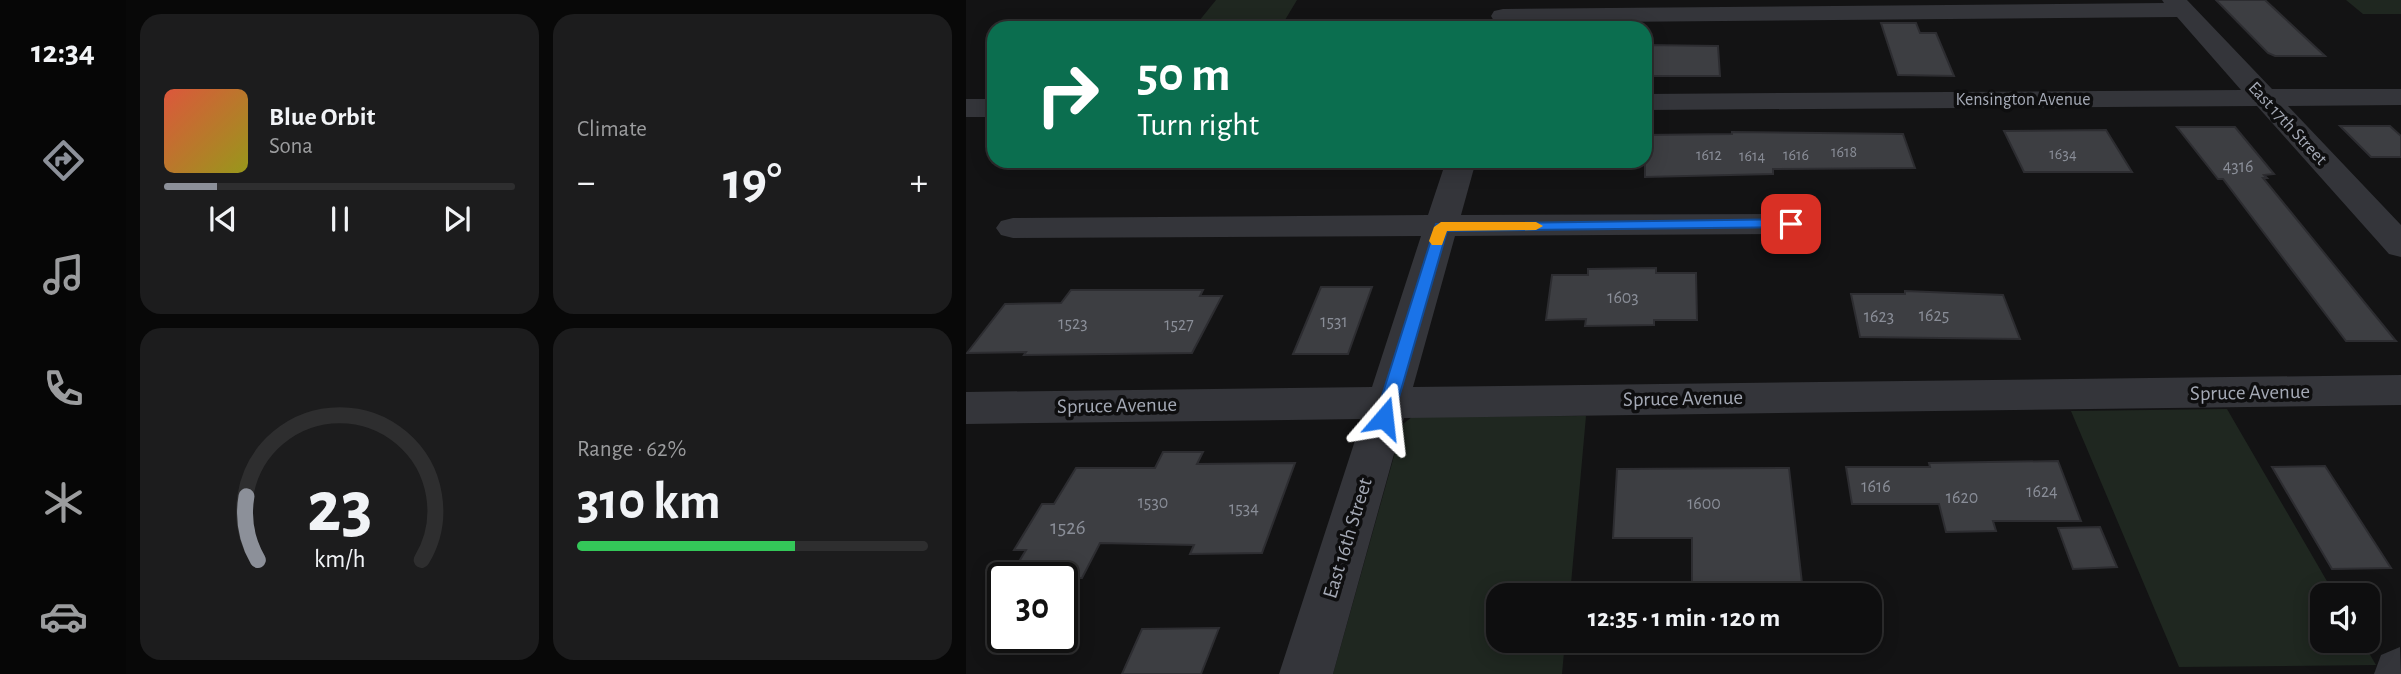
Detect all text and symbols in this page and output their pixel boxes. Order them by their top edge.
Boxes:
text: 12:34 [31,36,95,68]
icon: right [1022,49,1113,140]
text: 50 m [1137,51,1231,100]
street label: East 17th Street [2244,79,2330,169]
street label: Kensington Avenue [1956,91,2090,109]
text: Blue Orbit [269,104,375,130]
text: Turn right [1137,109,1259,141]
text: Climate [577,118,647,141]
text: Sona [269,135,313,158]
icon: directions [39,136,88,185]
house number: 1618 [1831,144,1857,160]
house number: 1634 [2049,146,2077,162]
house number: 1612 [1696,147,1722,163]
house number: 1616 [1783,147,1809,163]
house number: 1614 [1739,148,1765,164]
text: 19° [723,156,782,208]
house number: 4316 [2223,158,2253,176]
text: − [577,164,595,202]
text: + [910,164,928,202]
pin [1761,194,1821,254]
icon: previous [204,200,242,238]
icon: pause [321,200,359,238]
icon: next [438,200,476,238]
icon: arrive [1772,205,1810,243]
icon: music [39,250,88,299]
house number: 1603 [1607,289,1639,307]
house number: 1625 [1919,307,1949,325]
house number: 1623 [1864,308,1894,326]
house number: 1531 [1320,313,1348,331]
house number: 1523 [1058,315,1088,333]
house number: 1527 [1164,316,1194,334]
icon: phone [39,364,88,413]
position arrow [1347,381,1421,455]
street label: Spruce Avenue [2190,381,2310,404]
street label: Spruce Avenue [1623,387,1743,410]
street label: Spruce Avenue [1057,394,1177,417]
text: Range · 62% [577,438,686,461]
text: 23 [307,472,372,545]
street label: East 16th Street [1319,475,1376,601]
text: 310 km [577,476,721,528]
icon: climate [39,478,88,527]
house number: 1616 [1861,478,1891,496]
house number: 1624 [2026,483,2058,501]
house number: 1620 [1946,489,1978,507]
house number: 1530 [1138,494,1168,512]
house number: 1600 [1687,495,1721,513]
house number: 1534 [1229,500,1259,518]
house number: 1526 [1050,517,1086,538]
text: km/h [314,547,365,572]
speed limit sign: 30 [987,562,1078,653]
map controls [2310,583,2380,653]
button: sound [2310,583,2380,653]
icon: car [39,592,88,641]
text: 12:35 · 1 min · 120 m [1588,605,1780,631]

